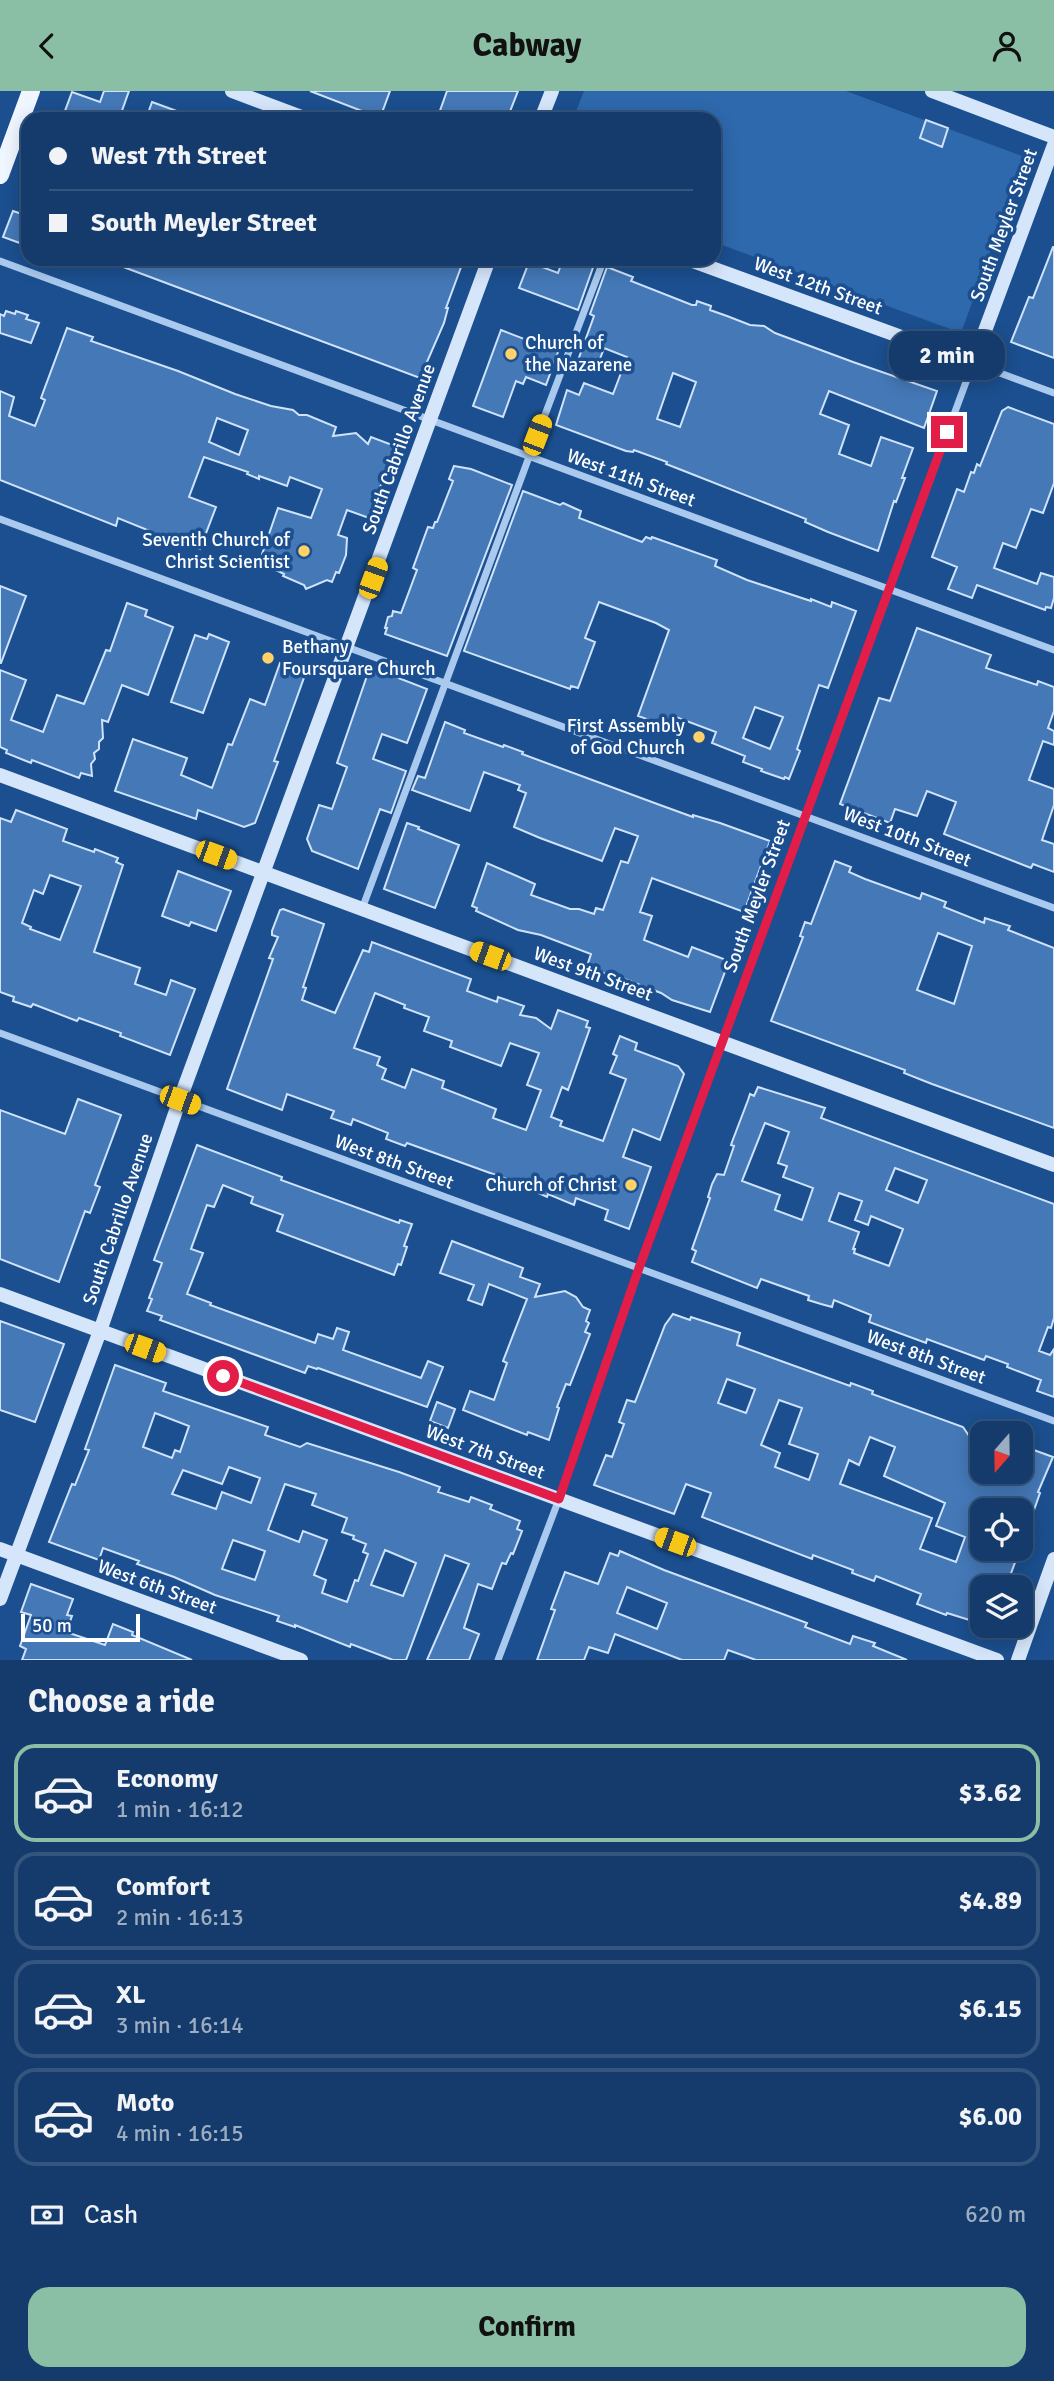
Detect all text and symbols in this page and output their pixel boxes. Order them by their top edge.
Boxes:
text: Cabway [473,26,581,65]
icon: back [28,27,66,65]
icon: person [988,27,1026,65]
text: West 7th Street [91,140,267,172]
street label: South Meyler Street [965,145,1043,305]
text: South Meyler Street [91,207,317,239]
street label: West 12th Street [750,252,886,321]
place label: Church of the Nazarene [525,331,632,377]
callout: 2 min [889,331,1005,379]
text: 2 min [919,341,975,370]
marker: Church of the Nazarene [503,346,519,362]
street label: South Cabrillo Avenue [357,360,441,538]
car [520,412,555,458]
route end [931,416,963,448]
street label: West 11th Street [563,444,699,513]
place label: Seventh Church of Christ Scientist [142,528,292,574]
marker: Seventh Church of Christ Scientist [296,543,312,559]
car [356,555,391,601]
place label: Bethany Foursquare Church [282,635,435,681]
marker: Bethany Foursquare Church [260,650,276,666]
place label: First Assembly of God Church [567,714,685,760]
marker: First Assembly of God Church [691,729,707,745]
street label: West 10th Street [840,802,975,873]
street label: South Meyler Street [718,816,796,976]
car [193,838,240,872]
car [467,939,514,973]
street label: West 9th Street [530,941,656,1007]
car [157,1083,204,1117]
street label: West 8th Street [331,1129,457,1195]
street label: South Cabrillo Avenue [77,1130,159,1308]
place label: Church of Christ [485,1173,617,1197]
marker: Church of Christ [623,1177,639,1193]
street label: West 8th Street [863,1324,989,1390]
car [122,1331,169,1365]
route start [207,1360,239,1392]
street label: West 7th Street [422,1419,548,1485]
north arrow [970,1421,1032,1484]
map controls [970,1421,1033,1638]
button: locate [970,1498,1033,1561]
car [652,1525,699,1559]
street label: West 6th Street [94,1554,220,1620]
button: layers [970,1575,1033,1638]
scale bar [21,1611,140,1643]
text: 50 m [32,1614,72,1638]
text: Choose a ride [28,1682,215,1721]
icon: car [32,1762,95,1825]
text: Economy [116,1763,218,1795]
text: $3.62 [958,1777,1022,1809]
text: 1 min · 16:12 [116,1795,244,1824]
icon: car [32,1870,95,1933]
text: Comfort [116,1871,210,1903]
text: $4.89 [958,1885,1022,1917]
text: 2 min · 16:13 [116,1903,244,1932]
icon: car [32,1978,95,2041]
text: XL [116,1979,146,2011]
text: $6.15 [958,1993,1022,2025]
text: 3 min · 16:14 [116,2011,244,2040]
icon: car [32,2086,95,2149]
text: Moto [116,2087,174,2119]
text: $6.00 [958,2101,1022,2133]
text: 4 min · 16:15 [116,2119,244,2148]
icon: cash [28,2196,66,2234]
text: Cash [84,2199,138,2231]
text: 620 m [965,2200,1026,2229]
button: Confirm [28,2287,1026,2367]

